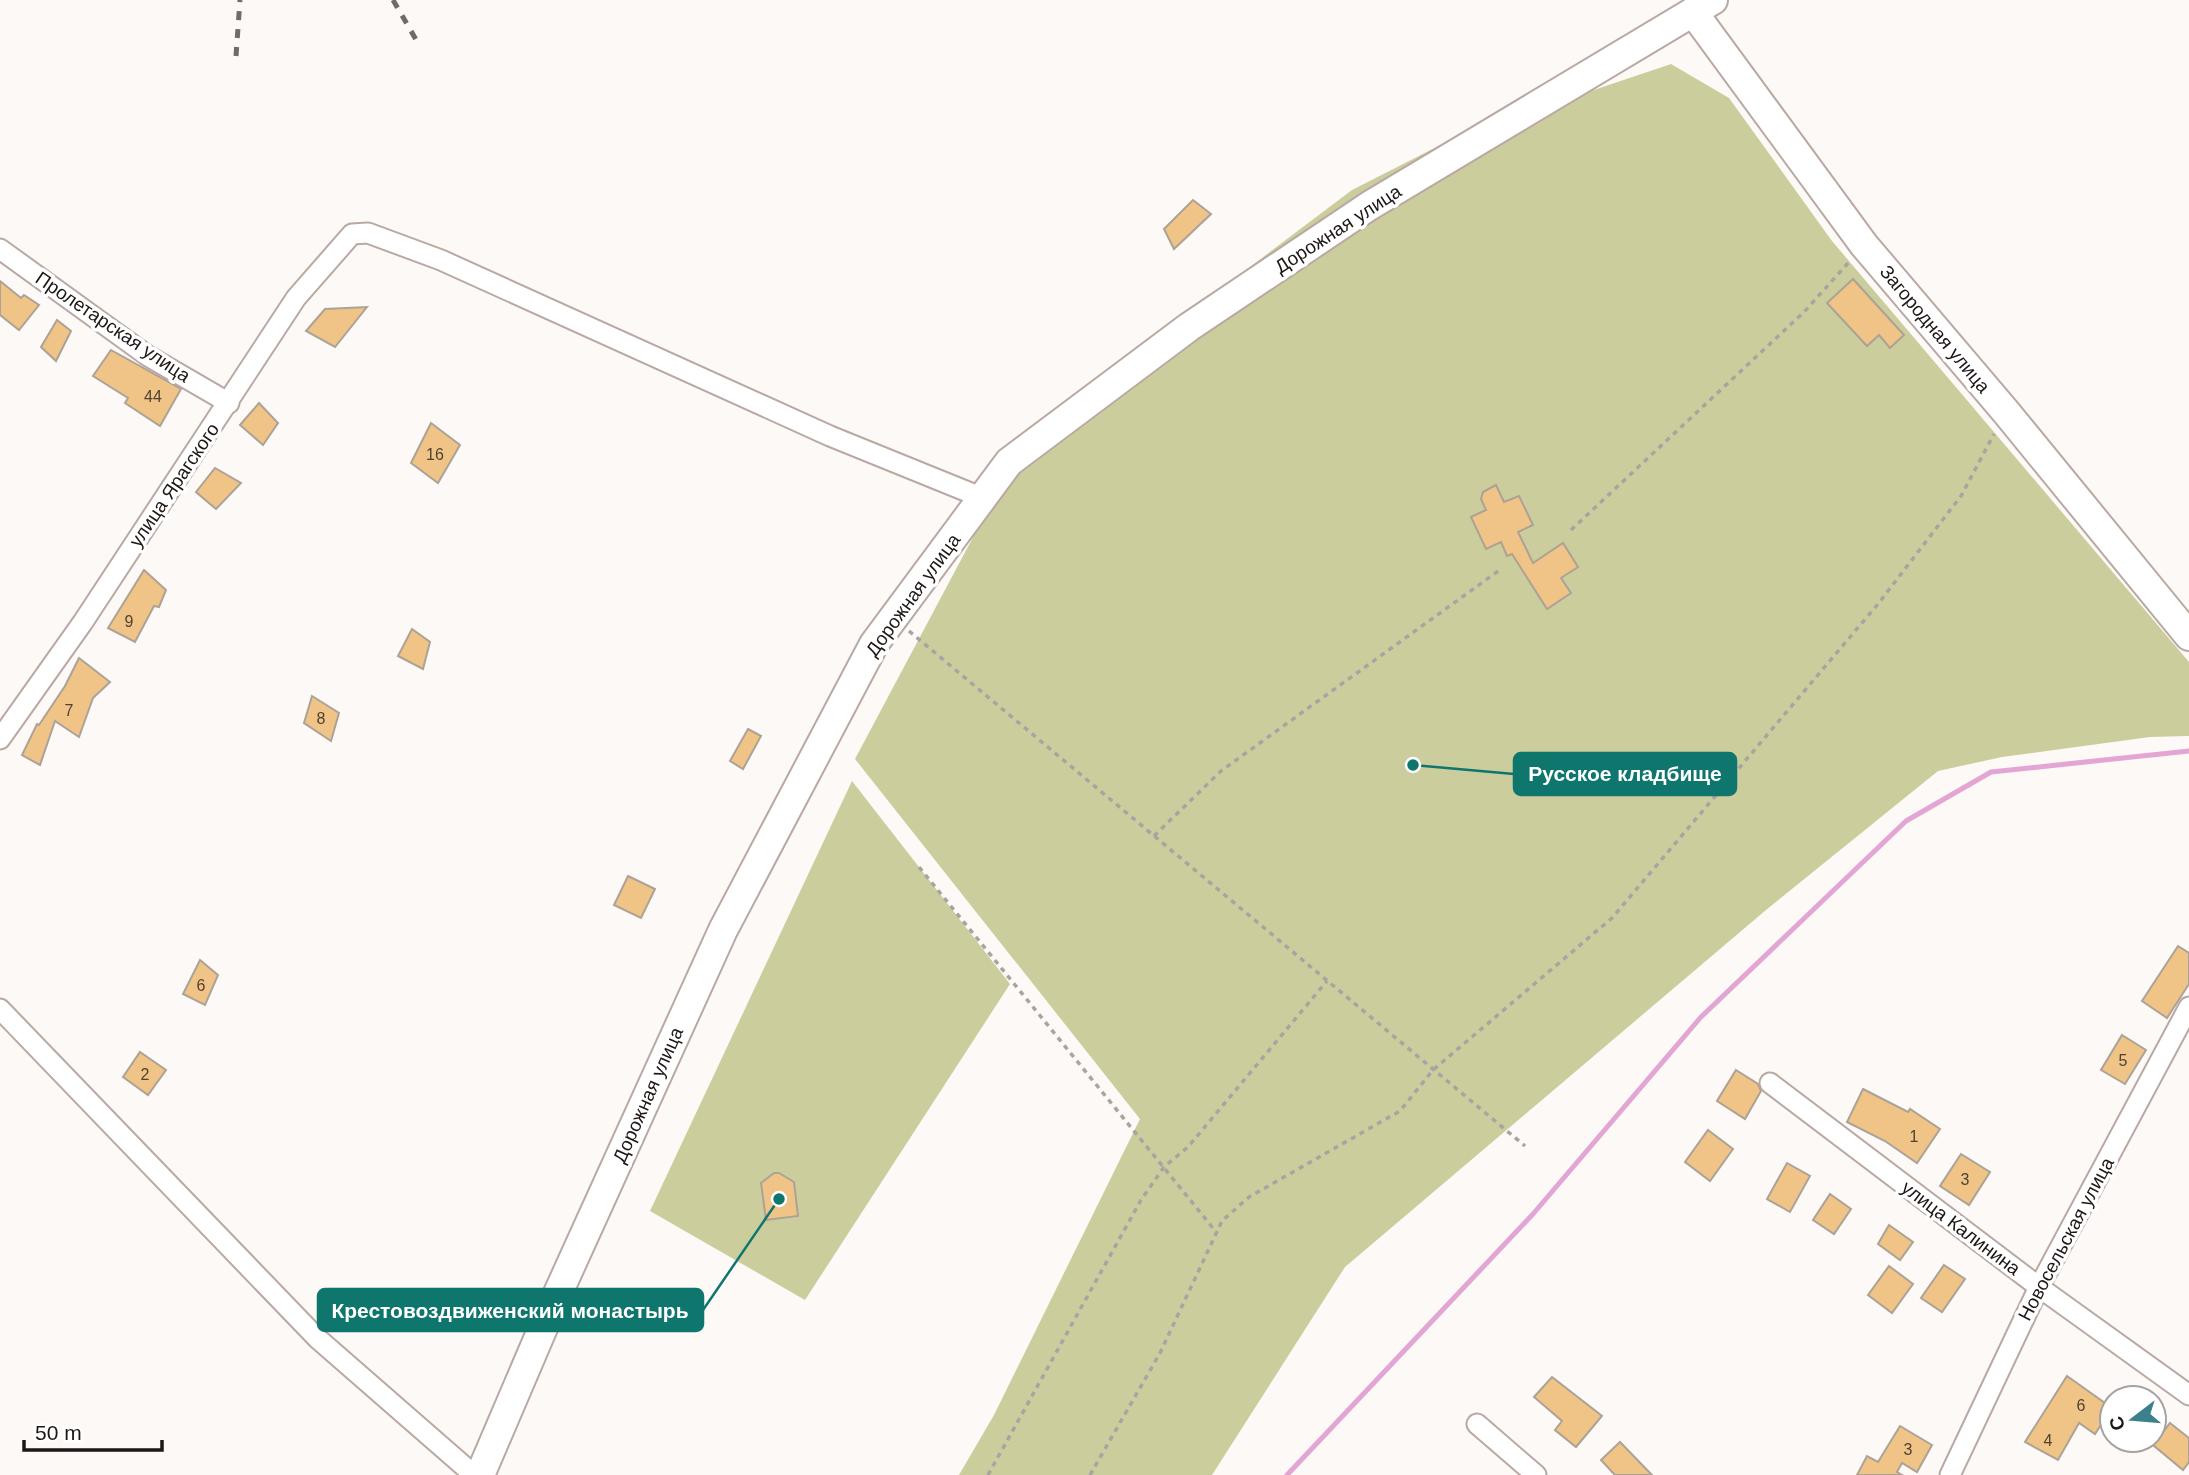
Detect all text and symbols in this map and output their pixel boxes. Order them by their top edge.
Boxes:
street label: Дорожная улица [1271,180,1405,278]
street label: Загородная улица [1876,261,1995,397]
street label: Пролетарская улица [32,268,195,387]
house number: 44 [144,388,162,405]
street label: улица Ярагского [125,419,223,551]
house number: 16 [426,446,444,463]
street label: Дорожная улица [862,529,965,660]
house number: 9 [125,613,134,630]
house number: 7 [65,702,74,719]
house number: 8 [317,710,326,727]
callout: Русское кладбище [1514,753,1736,795]
text: Русское кладбище [1528,762,1722,785]
house number: 6 [197,977,206,994]
street label: Дорожная улица [609,1024,687,1166]
house number: 5 [2119,1052,2128,1069]
house number: 2 [141,1066,150,1083]
house number: 1 [1910,1128,1919,1145]
street label: Новосельская улица [2014,1153,2118,1324]
house number: 3 [1961,1171,1970,1188]
street label: улица Калинина [1898,1177,2025,1280]
callout: Крестовоздвиженский монастырь [318,1289,703,1331]
text: Крестовоздвиженский монастырь [331,1299,689,1322]
north arrow [2098,1384,2168,1454]
house number: 6 [2077,1397,2086,1414]
scale bar [24,1408,163,1452]
text: С [2105,1414,2129,1433]
text: 50 m [35,1421,82,1444]
house number: 4 [2044,1432,2053,1449]
house number: 3 [1904,1441,1913,1458]

